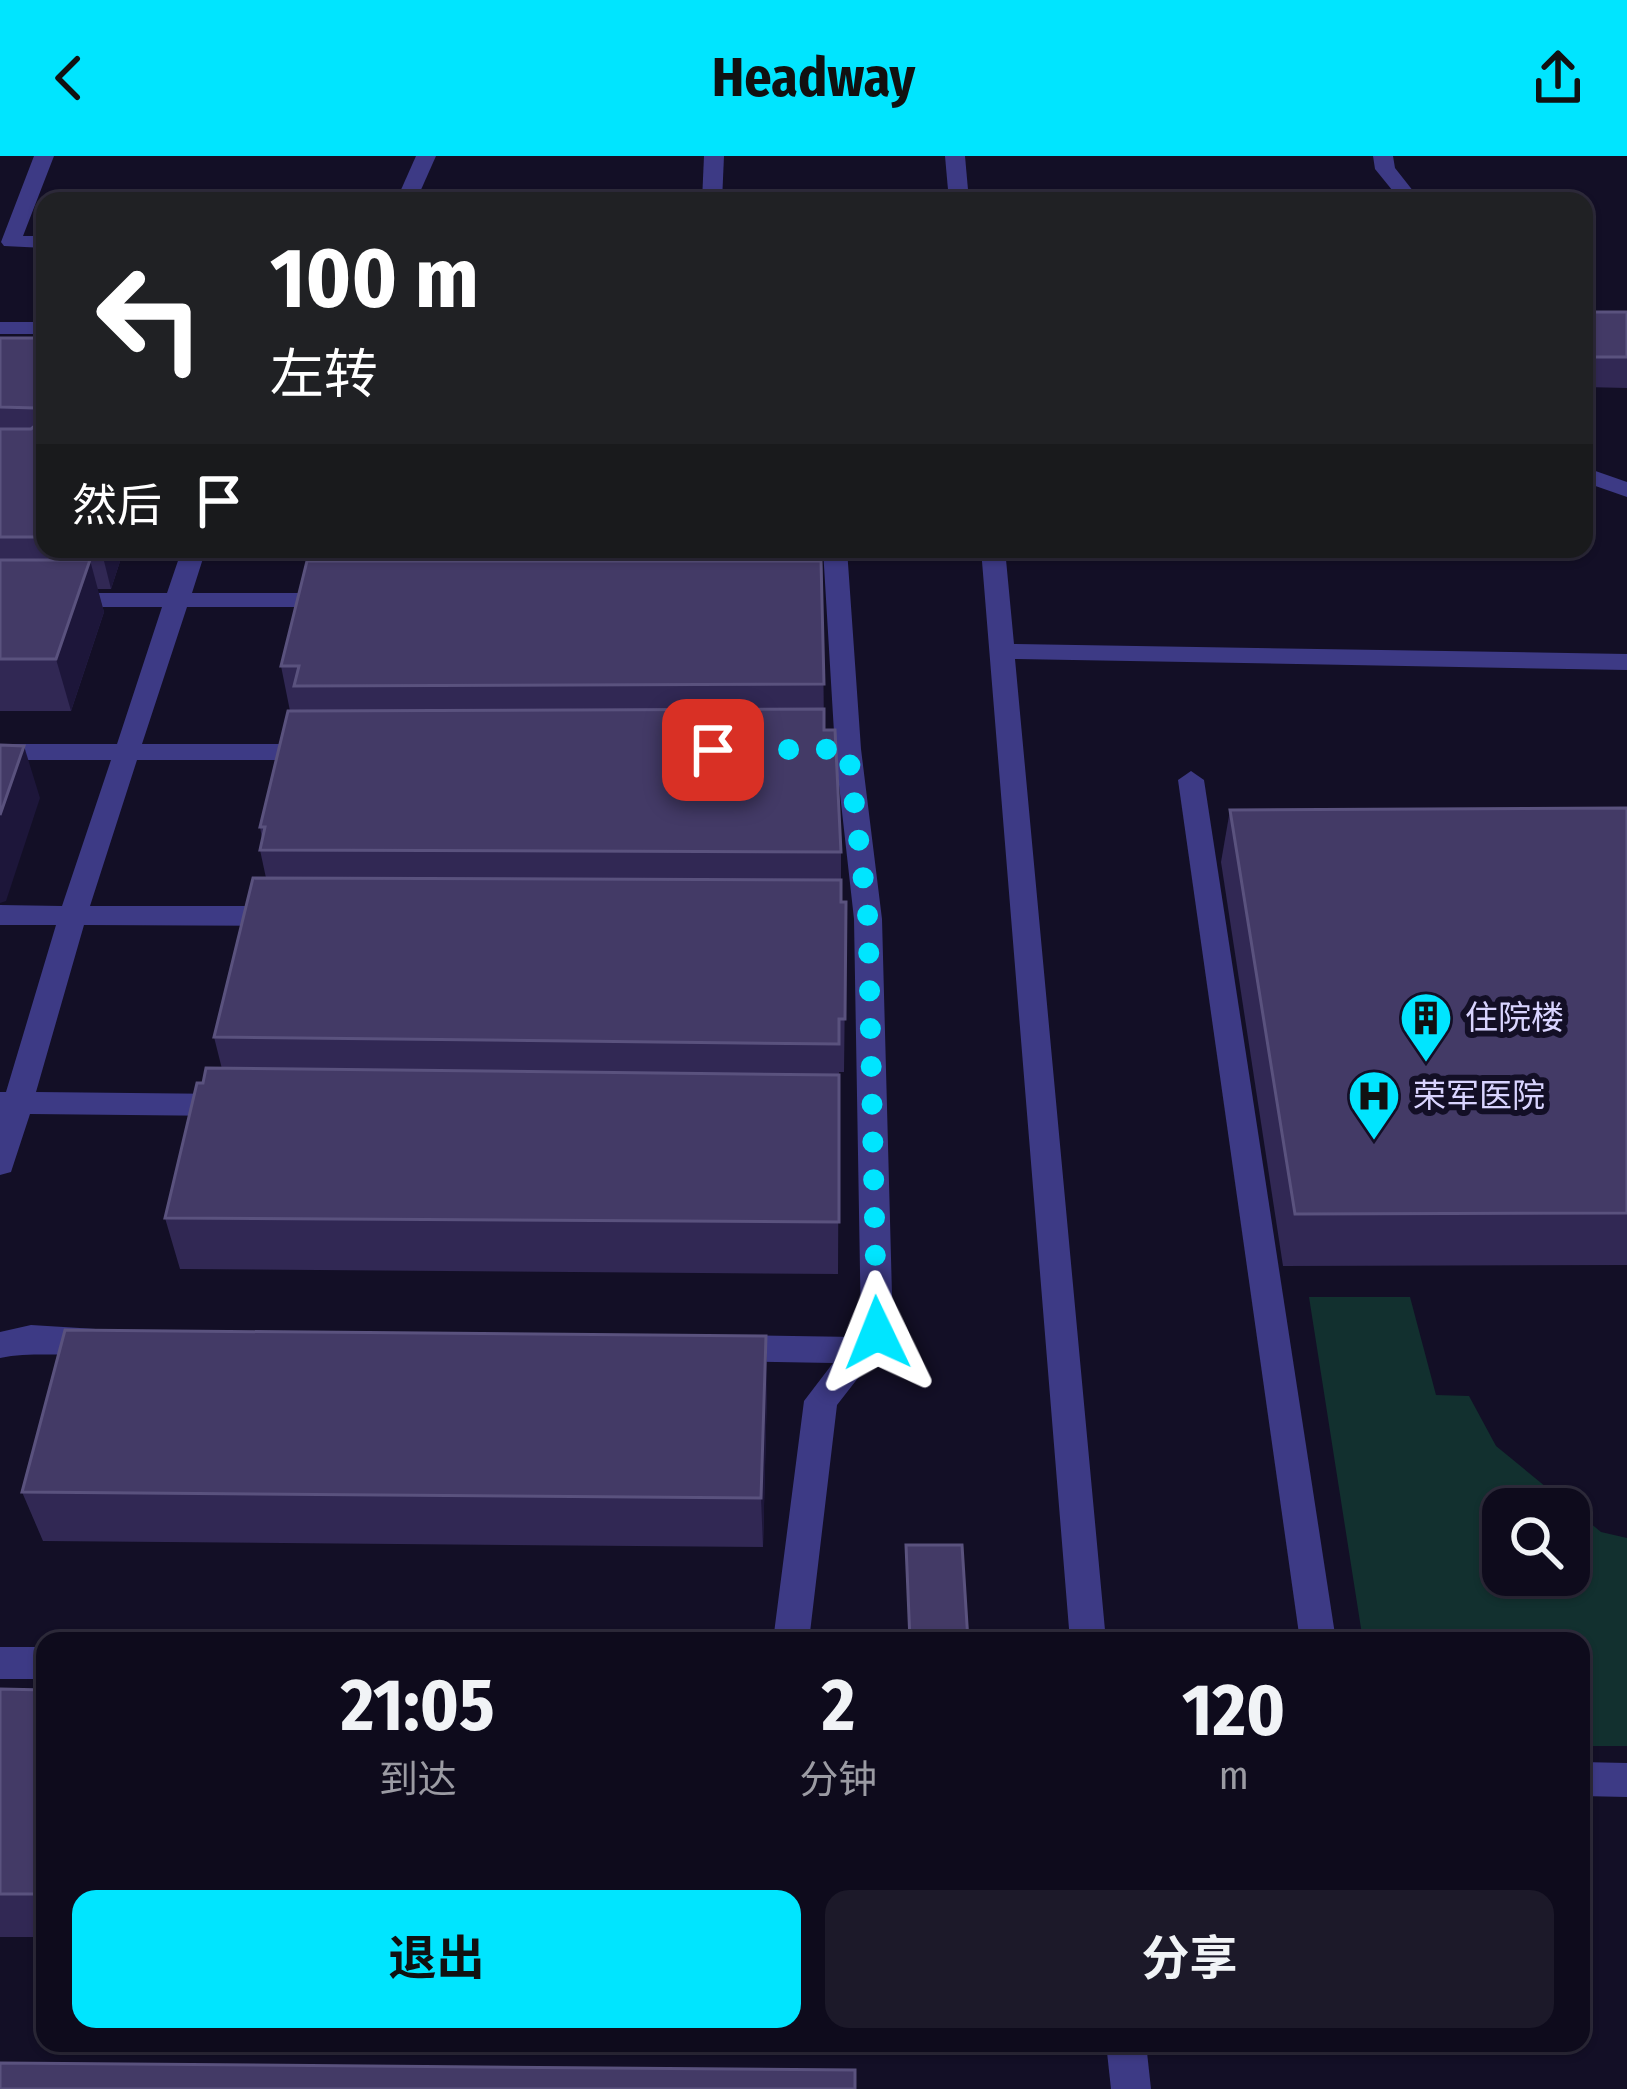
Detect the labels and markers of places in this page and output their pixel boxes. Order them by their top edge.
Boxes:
pin [662,699,764,801]
building icon: 住院楼 [1398,990,1454,1064]
place label: 住院楼 [1465,998,1564,1038]
hospital icon: 荣军医院 [1346,1068,1402,1142]
place label: 荣军医院 [1413,1076,1545,1116]

